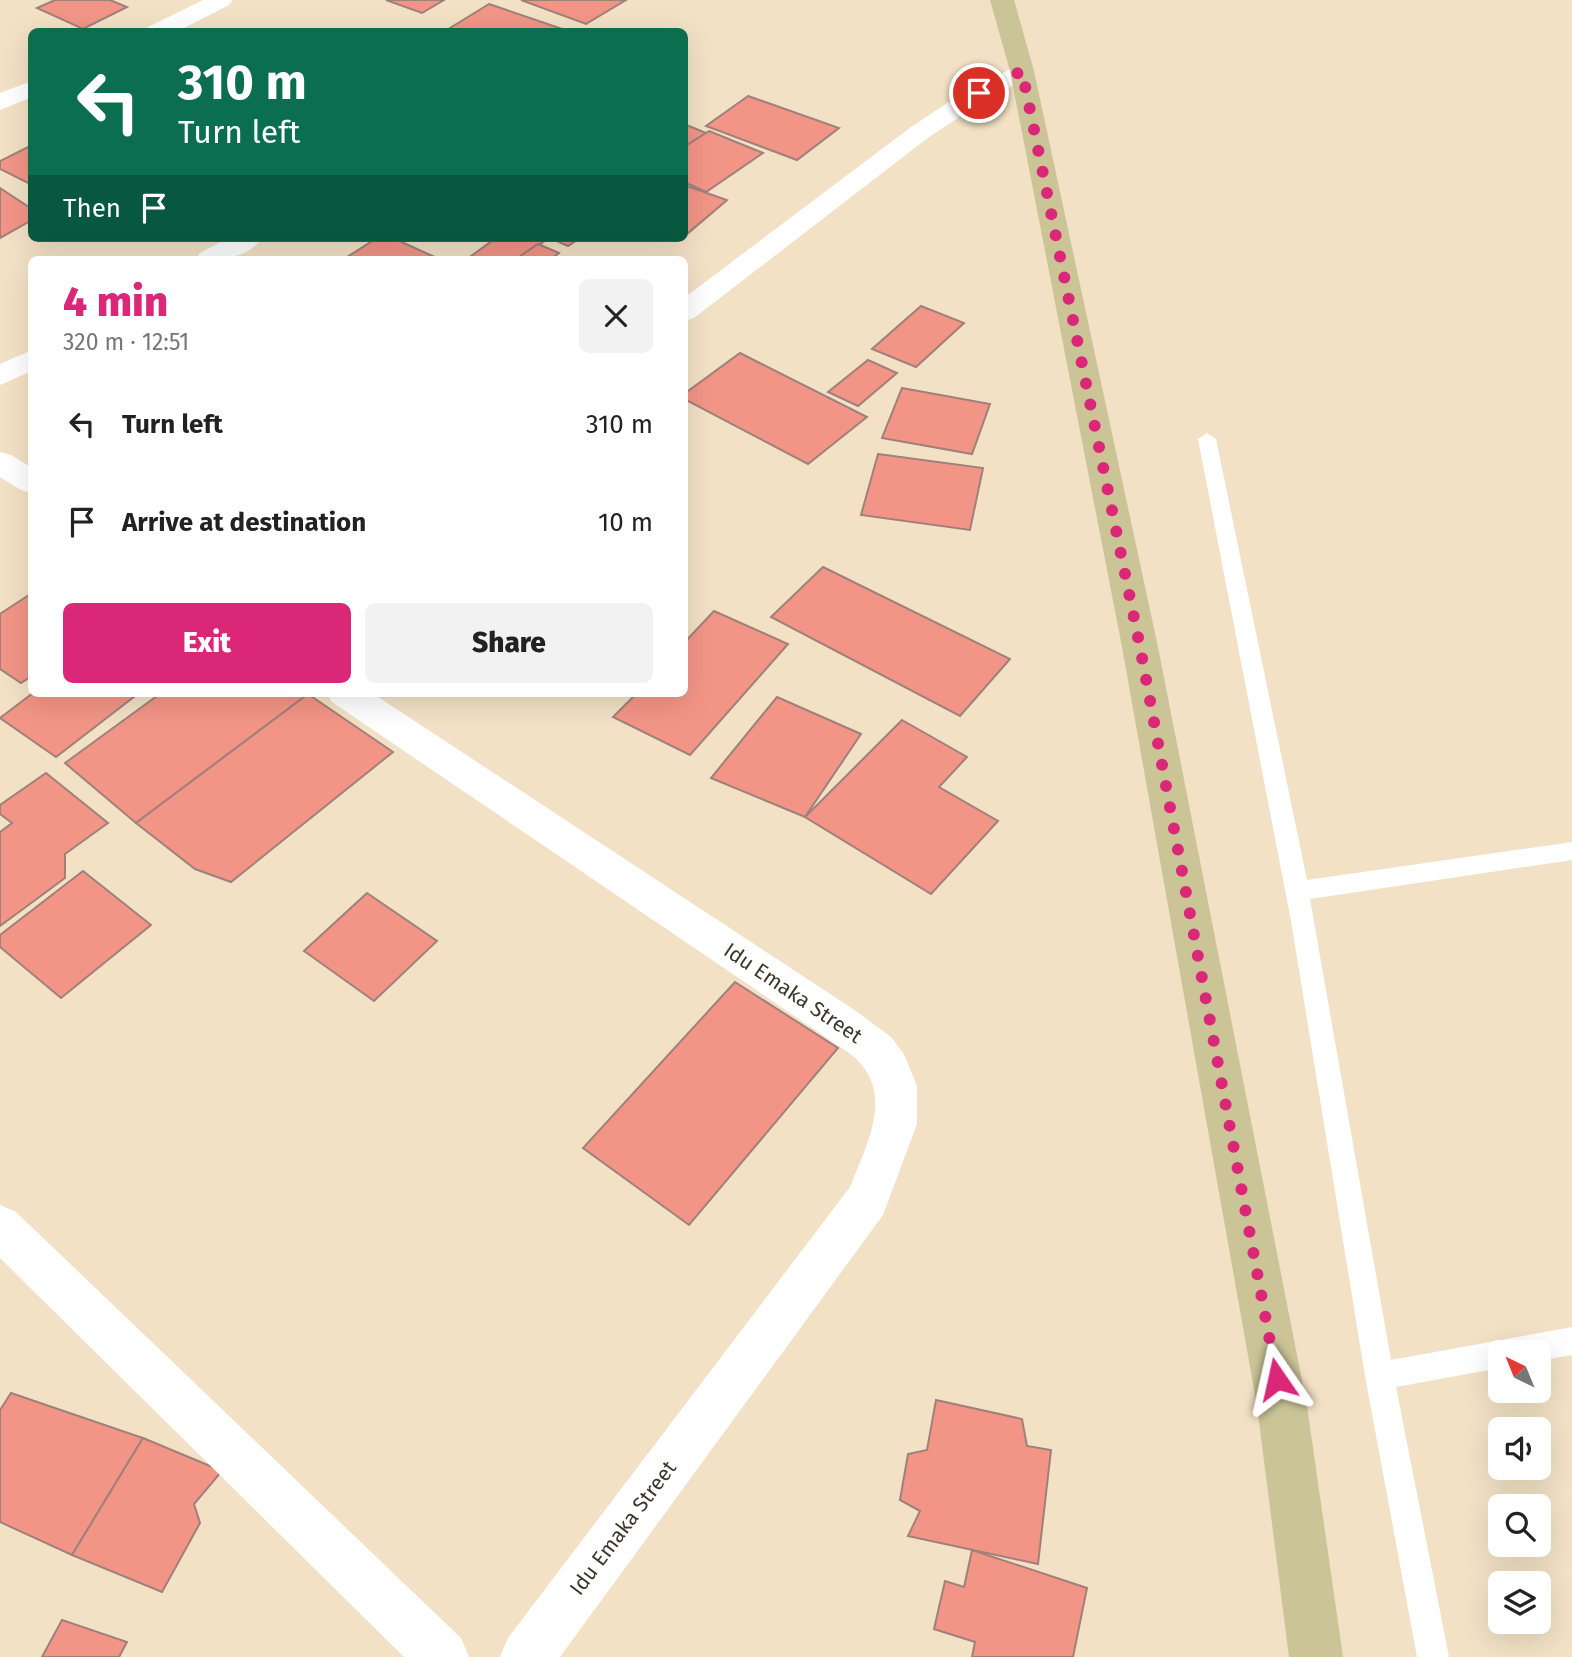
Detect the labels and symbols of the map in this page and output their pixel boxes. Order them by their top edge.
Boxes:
pin [949,63,1009,123]
street label: Idu Emaka Street [719,937,868,1049]
north arrow [1488,1340,1550,1404]
position arrow [1240,1342,1314,1416]
street label: Idu Emaka Street [564,1455,682,1600]

